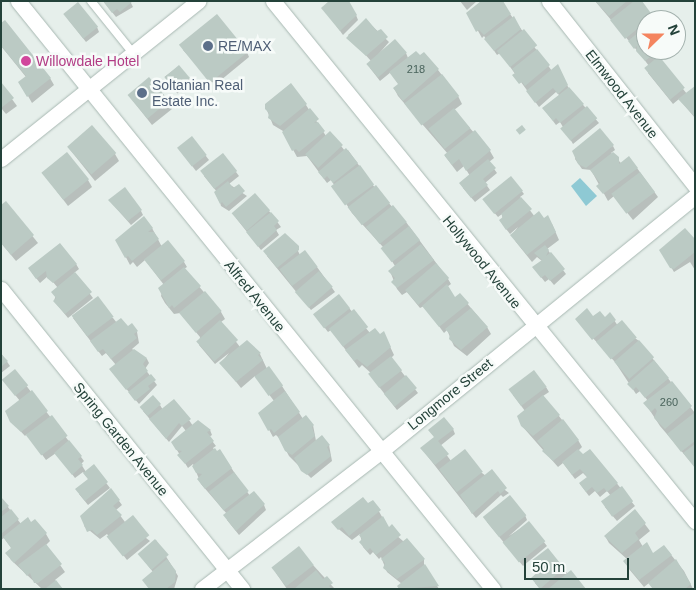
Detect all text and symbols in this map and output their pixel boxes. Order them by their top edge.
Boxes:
north arrow [636,10,686,60]
text: N [665,22,683,37]
place label: RE/MAX [218,38,272,54]
marker: RE/MAX [202,40,214,52]
street label: Elmwood Avenue [582,46,662,142]
place label: Willowdale Hotel [36,53,139,69]
marker: Willowdale Hotel [20,55,32,67]
house number: 218 [407,62,425,76]
place label: Soltanian Real Estate Inc. [152,77,243,110]
marker: Soltanian Real Estate Inc. [136,87,148,99]
street label: Hollywood Avenue [439,212,525,312]
street label: Alfred Avenue [221,257,289,335]
street label: Longmore Street [404,355,496,433]
street label: Spring Garden Avenue [70,378,172,500]
house number: 260 [660,395,678,409]
scale bar [526,548,631,580]
text: 50 m [532,558,565,575]

